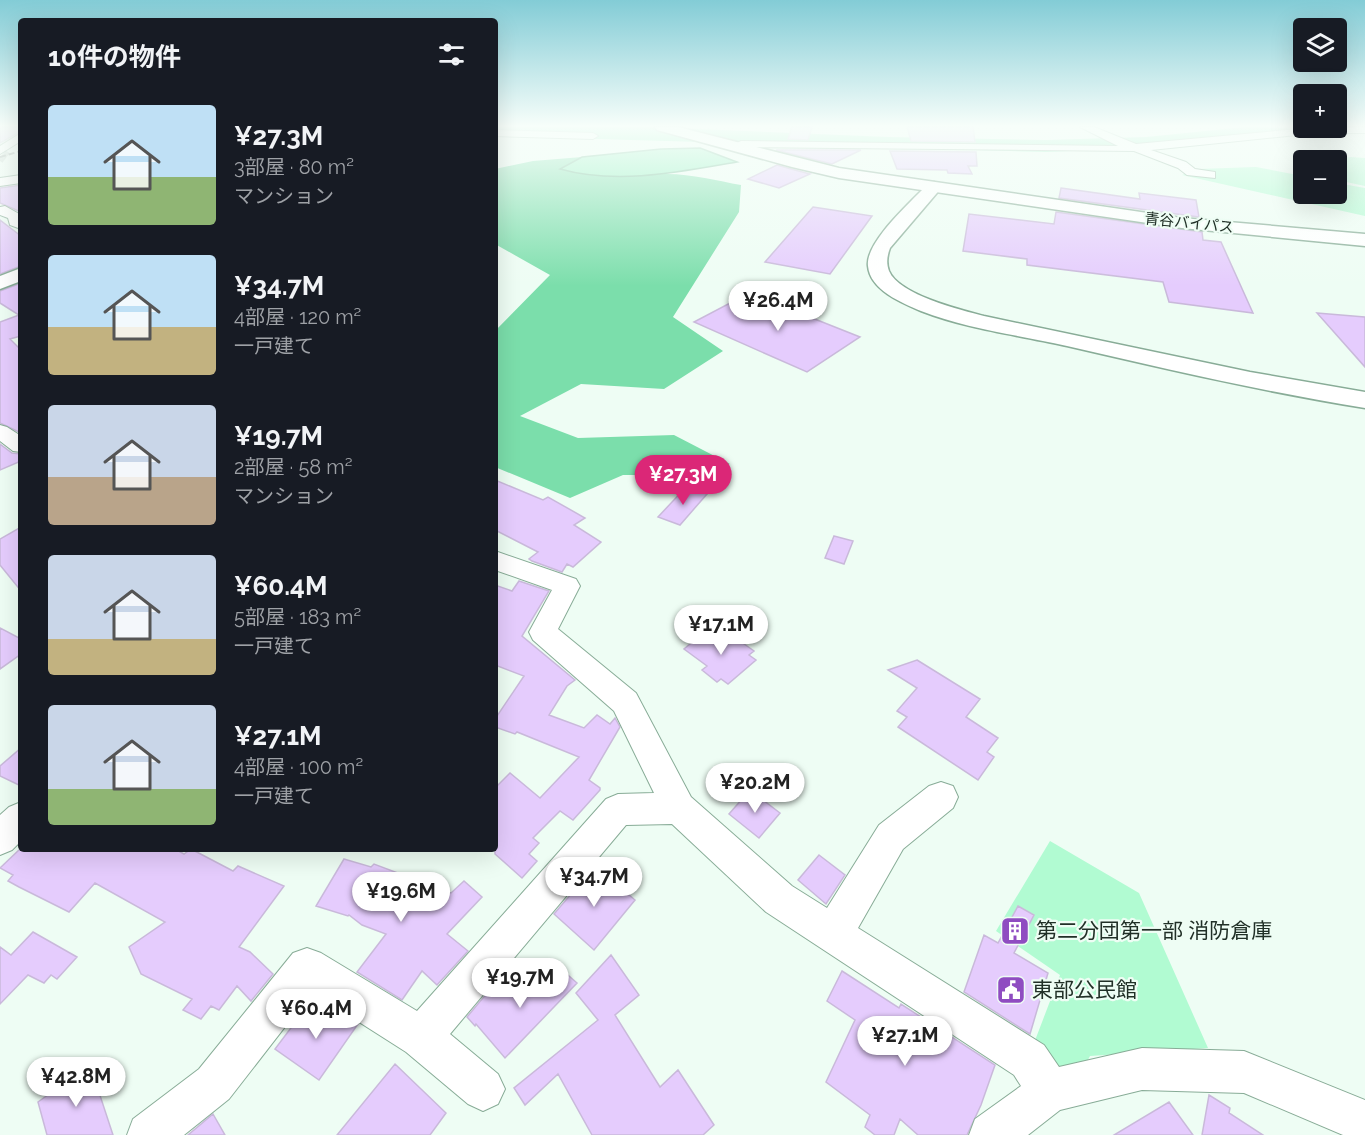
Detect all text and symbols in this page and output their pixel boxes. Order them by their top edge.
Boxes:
map controls [1293,18,1347,204]
button: layers [1293,18,1347,72]
icon: filters [435,38,468,71]
text: 10件の物件 [48,42,181,72]
button: + [1293,84,1347,138]
text: ¥27.3M [234,121,323,151]
icon: home [96,129,168,201]
button: − [1293,150,1347,204]
text: 3部屋 · 80 m² [234,155,354,179]
text: マンション [234,184,334,208]
street label: 青谷バイパス [1143,209,1235,237]
text: ¥34.7M [234,271,324,301]
icon: home [96,279,168,351]
pin: ¥26.4M [729,281,827,332]
text: ¥26.4M [743,288,813,312]
text: 4部屋 · 120 m² [234,305,361,329]
text: 一戸建て [234,334,314,358]
text: ¥19.7M [234,421,323,451]
icon: home [96,429,168,501]
text: 2部屋 · 58 m² [234,455,352,479]
pin: ¥27.3M [634,455,732,506]
text: ¥27.3M [649,462,717,486]
text: マンション [234,484,334,508]
text: ¥60.4M [234,571,327,601]
icon: home [96,579,168,651]
text: 5部屋 · 183 m² [234,605,361,629]
pin: ¥17.1M [672,605,770,656]
text: ¥17.1M [688,612,754,636]
text: 一戸建て [234,634,314,658]
text: ¥27.1M [234,721,322,751]
icon: home [96,729,168,801]
text: 4部屋 · 100 m² [234,755,363,779]
pin: ¥20.2M [706,763,804,814]
text: ¥20.2M [720,770,790,794]
text: 一戸建て [234,784,314,808]
pin: ¥34.7M [545,857,643,908]
text: ¥34.7M [559,864,629,888]
pin: ¥19.6M [352,872,450,923]
text: ¥19.6M [366,879,436,903]
building icon: 第二分団第一部 消防倉庫 [999,915,1031,947]
place label: 第二分団第一部 消防倉庫 [1036,918,1272,943]
pin: ¥19.7M [471,958,569,1009]
text: ¥19.7M [486,965,554,989]
public building icon: 東部公民館 [995,974,1027,1006]
place label: 東部公民館 [1032,977,1137,1002]
pin: ¥60.4M [267,989,365,1040]
text: ¥60.4M [280,996,352,1020]
pin: ¥27.1M [856,1016,954,1067]
text: ¥27.1M [871,1023,939,1047]
pin: ¥42.8M [27,1057,125,1108]
text: ¥42.8M [41,1064,111,1088]

